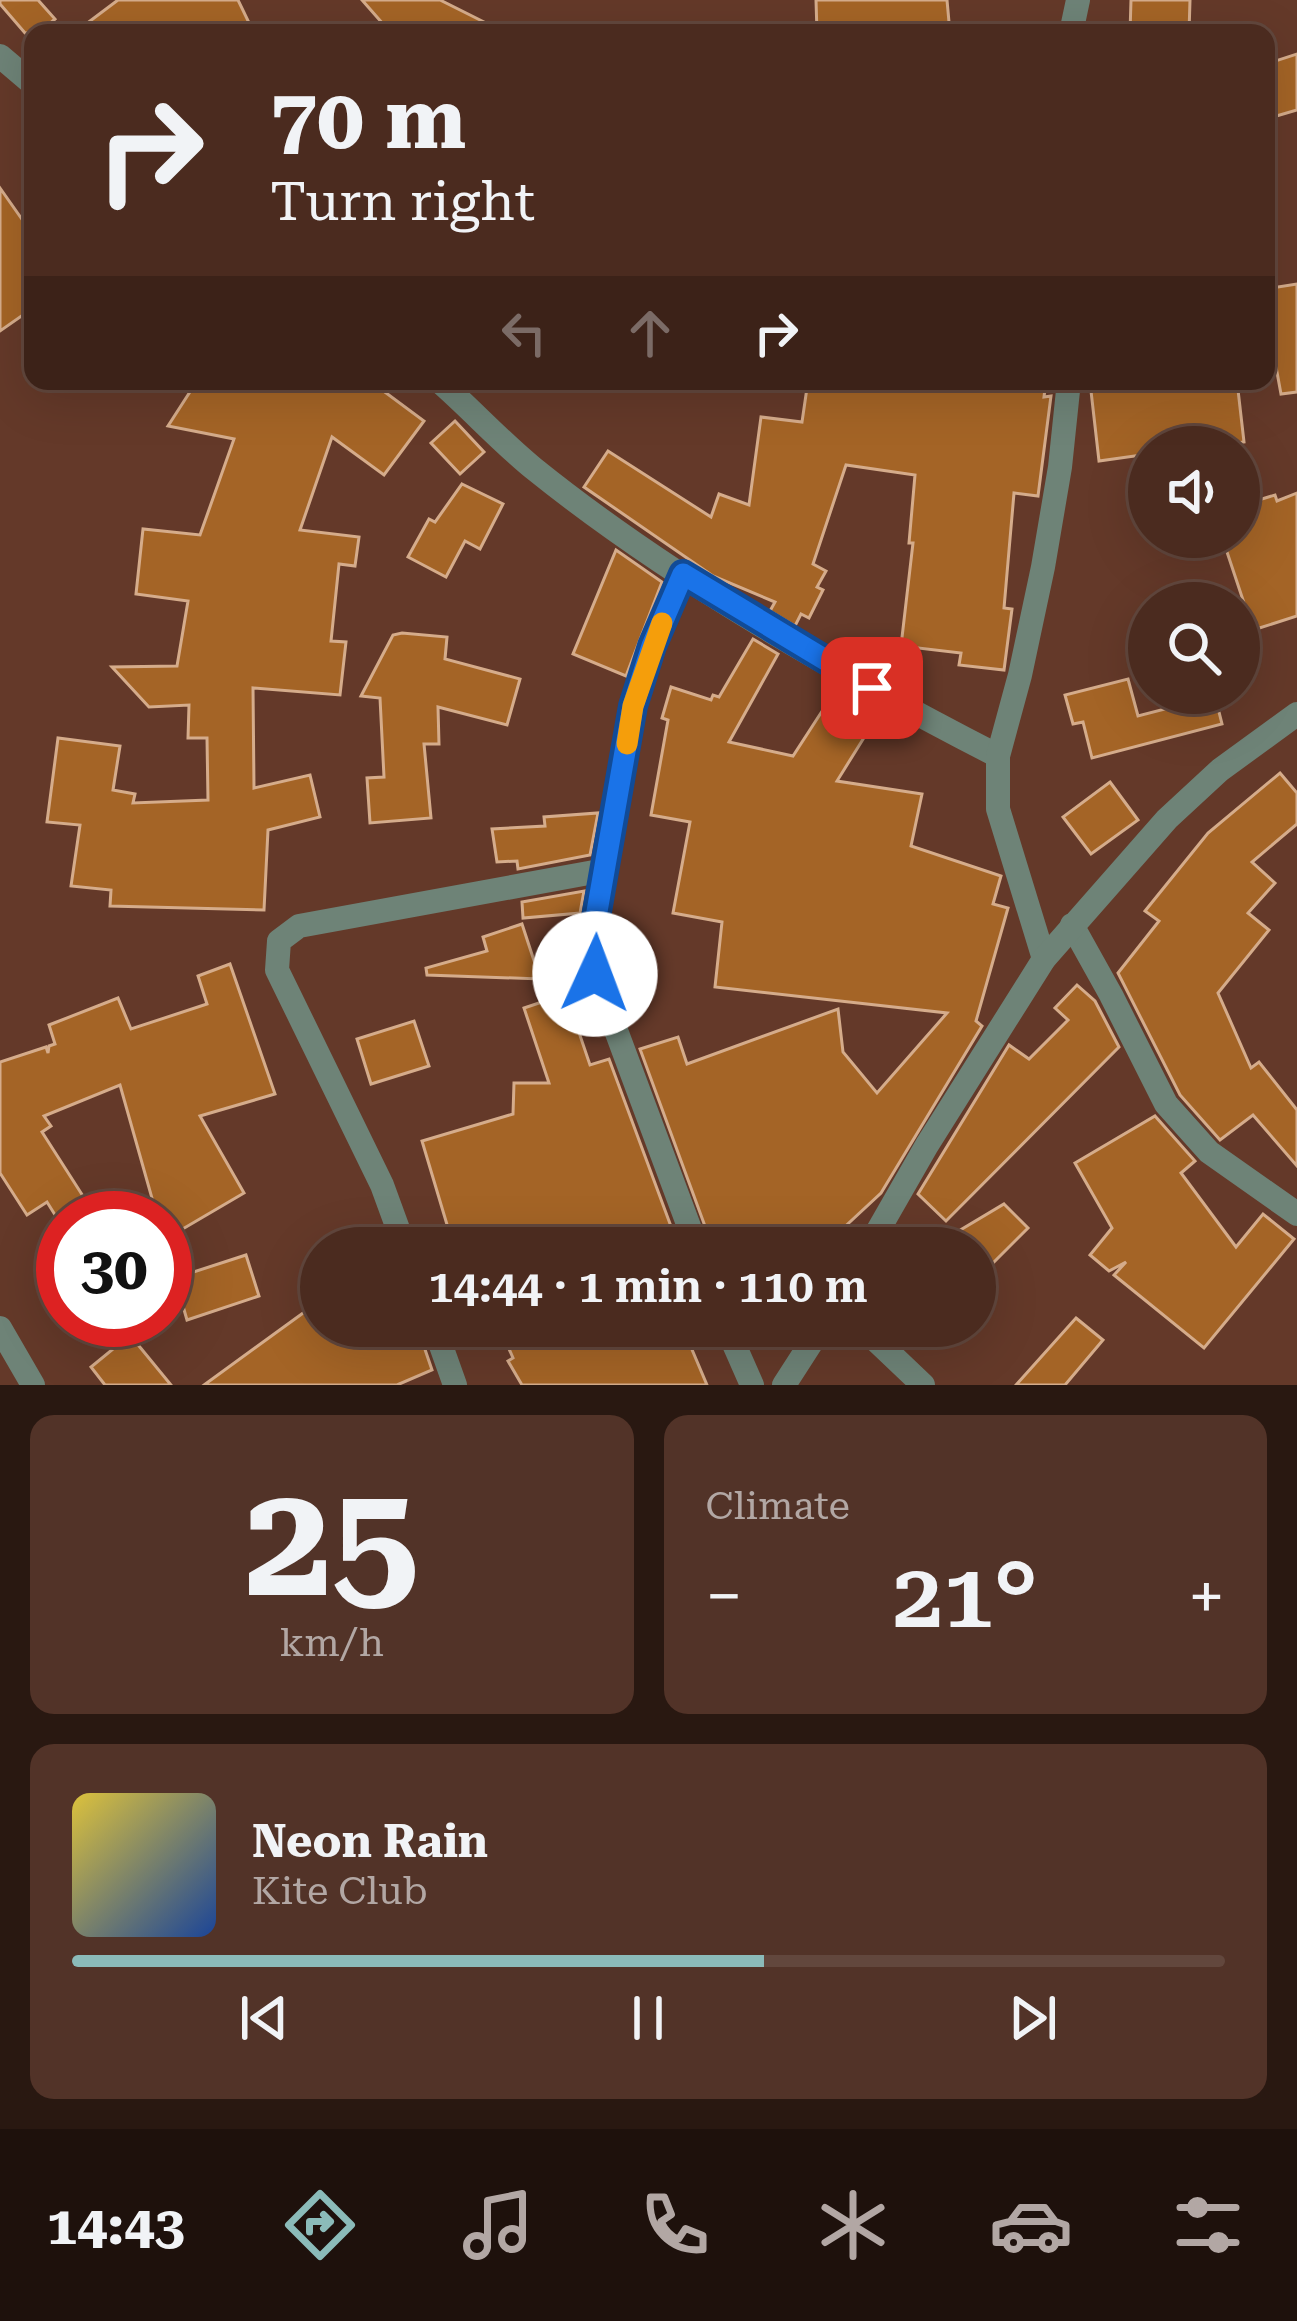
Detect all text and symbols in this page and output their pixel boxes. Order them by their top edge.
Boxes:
text: 70 m [270,70,466,168]
icon: right [72,72,228,228]
text: Turn right [270,170,535,233]
icon: left [491,300,557,366]
icon: ahead [617,300,683,366]
icon: right [743,300,809,366]
map controls [1128,426,1260,714]
button: sound [1128,426,1260,558]
button: search [1128,582,1260,714]
pin [821,637,923,739]
icon: arrive [839,655,905,721]
position arrow [532,911,658,1037]
speed limit sign: 30 [36,1191,192,1347]
text: 14:44 · 1 min · 110 m [428,1260,868,1313]
text: 25 [244,1450,419,1633]
text: Climate [706,1483,850,1529]
text: 21° [893,1544,1038,1649]
text: − [706,1558,742,1635]
text: + [1188,1558,1225,1635]
text: km/h [280,1620,384,1666]
text: Neon Rain [252,1815,488,1868]
text: Kite Club [252,1868,428,1914]
icon: previous [231,1985,297,2051]
icon: pause [615,1985,681,2051]
icon: next [1000,1985,1066,2051]
icon: directions [278,2183,362,2267]
icon: music [456,2183,540,2267]
icon: phone [633,2183,717,2267]
icon: climate [811,2183,895,2267]
icon: car [989,2183,1073,2267]
icon: filters [1166,2183,1250,2267]
text: 14:43 [47,2194,185,2257]

